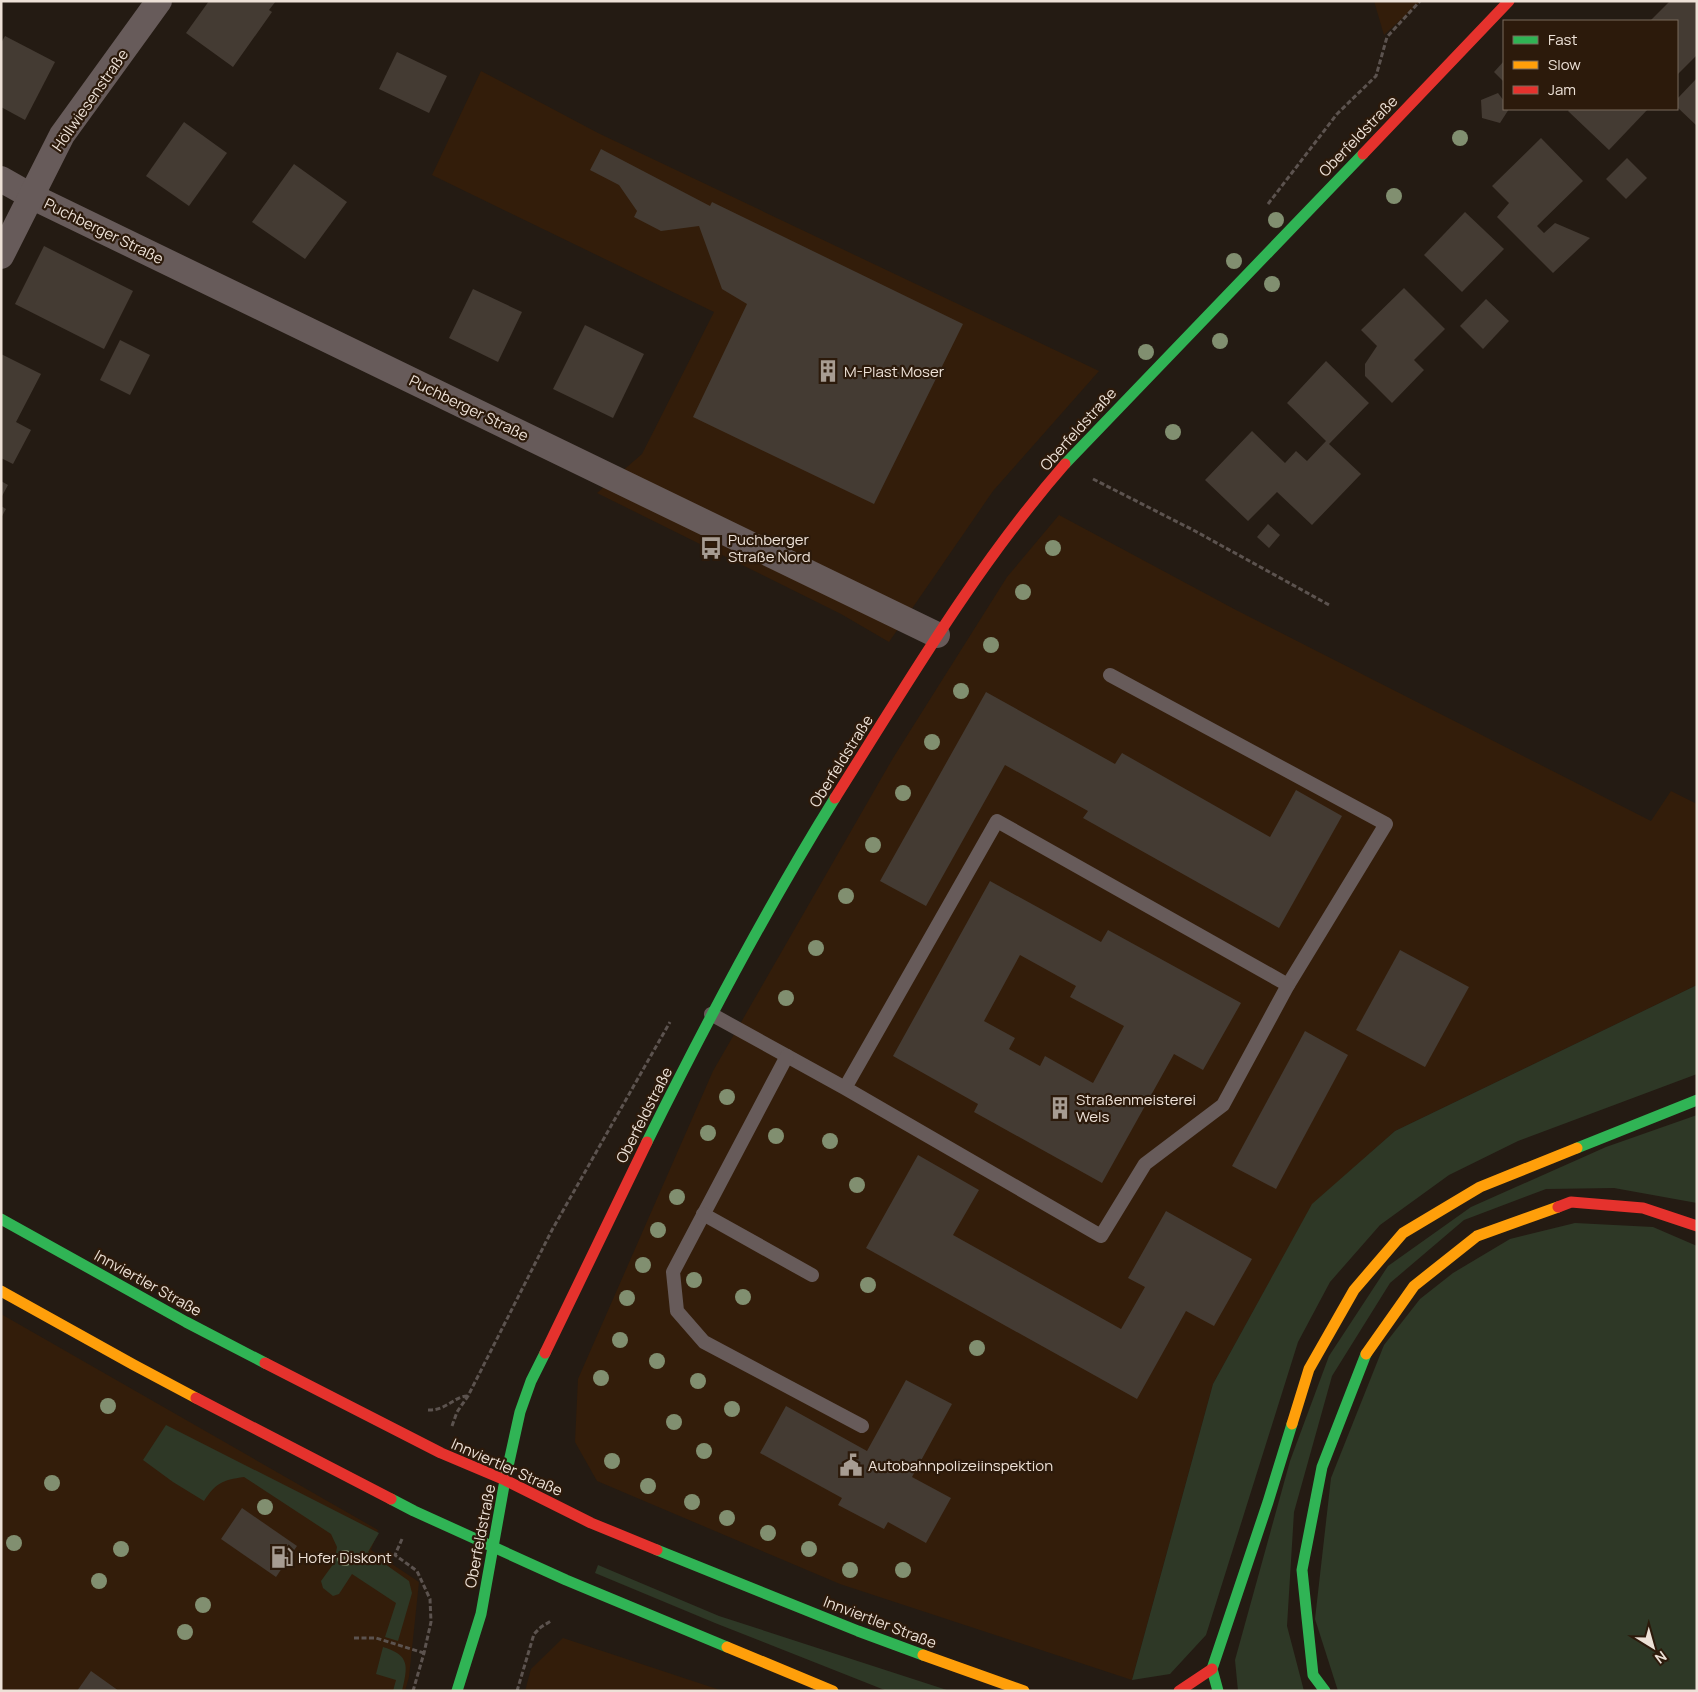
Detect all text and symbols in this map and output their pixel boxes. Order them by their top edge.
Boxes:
legend [1503,20,1678,110]
text: Fast [1548,29,1577,50]
street label: Höllwiesenstraße [47,45,133,155]
text: Slow [1548,54,1581,75]
text: Jam [1548,79,1576,100]
street label: Oberfeldstraße [1314,91,1402,181]
street label: Puchberger Straße [41,193,167,269]
building icon: M-Plast Moser [815,358,841,384]
place label: M-Plast Moser [844,361,945,382]
street label: Puchberger Straße [406,370,532,446]
street label: Oberfeldstraße [1035,383,1121,475]
place label: Puchberger Straße Nord [728,529,811,567]
bus stop icon: Puchberger Straße Nord [698,535,724,561]
street label: Oberfeldstraße [804,711,878,811]
street label: Oberfeldstraße [611,1063,677,1167]
place label: Straßenmeisterei Wels [1076,1089,1196,1127]
building icon: Straßenmeisterei Wels [1047,1095,1073,1121]
street label: Innviertler Straße [91,1245,206,1321]
street label: Innviertler Straße [448,1433,566,1501]
public building icon: Autobahnpolizeiinspektion [838,1452,864,1478]
place label: Autobahnpolizeiinspektion [868,1455,1053,1476]
street label: Oberfeldstraße [460,1482,500,1590]
fuel station icon: Hofer Diskont [269,1544,295,1570]
place label: Hofer Diskont [298,1547,392,1568]
street label: Innviertler Straße [820,1591,940,1653]
north arrow [1628,1622,1678,1672]
text: N [1651,1647,1671,1668]

